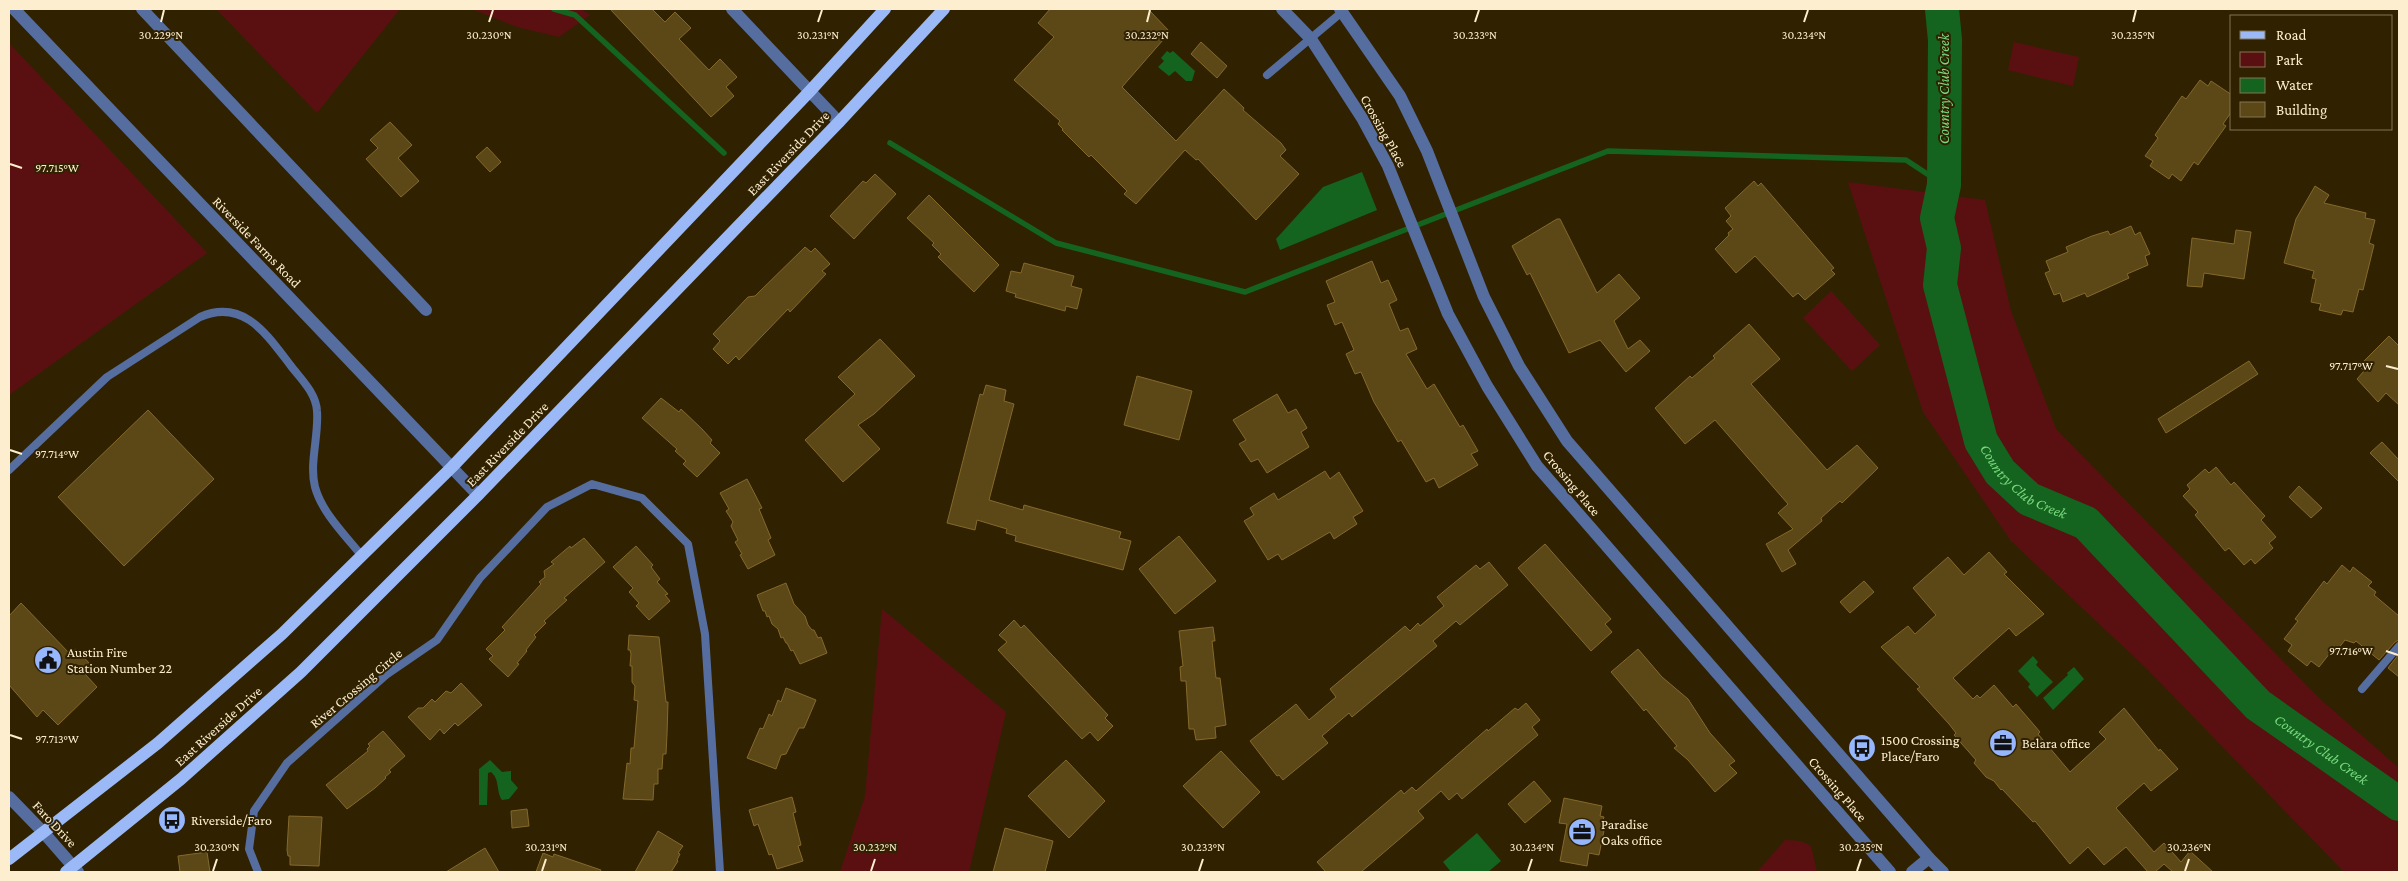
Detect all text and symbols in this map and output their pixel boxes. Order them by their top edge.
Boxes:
legend [2230,15,2393,130]
text: Road [2276,27,2307,43]
text: 30.229°N [139,28,183,42]
text: 30.230°N [466,28,512,42]
text: 30.231°N [797,28,839,42]
text: 30.232°N [1125,28,1169,42]
text: 30.233°N [1453,28,1497,42]
text: 30.234°N [1782,28,1826,42]
text: 30.235°N [2111,28,2155,42]
water label: Country Club Creek [1936,32,1953,144]
text: Park [2276,52,2303,68]
text: Water [2276,77,2313,93]
street label: Crossing Place [1357,92,1411,170]
text: Building [2276,102,2327,119]
street label: East Riverside Drive [744,107,832,199]
text: 97.715°W [35,161,79,175]
street label: Riverside Farms Road [210,193,305,291]
text: 97.717°W [2329,359,2373,373]
street label: East Riverside Drive [463,398,551,490]
water label: Country Club Creek [1977,442,2070,522]
text: 97.714°W [35,447,79,461]
street label: Crossing Place [1540,447,1604,519]
place label: Austin Fire Station Number 22 [67,644,172,676]
text: 97.716°W [2329,644,2373,658]
public building icon: Austin Fire Station Number 22 [33,645,63,675]
street label: River Crossing Circle [307,645,405,731]
street label: East Riverside Drive [171,683,265,769]
water label: Country Club Creek [2272,711,2373,789]
office icon: Belara office [1988,728,2018,758]
text: 97.713°W [35,732,79,746]
place label: 1500 Crossing Place/Faro [1881,732,1960,764]
bus stop icon: 1500 Crossing Place/Faro [1847,733,1877,763]
place label: Belara office [2022,735,2090,751]
street label: Crossing Place [1806,753,1870,825]
street label: Faro Drive [29,797,81,851]
bus stop icon: Riverside/Faro [157,805,187,835]
place label: Riverside/Faro [191,812,272,828]
place label: Paradise Oaks office [1601,816,1662,848]
office icon: Paradise Oaks office [1567,817,1597,847]
text: 30.230°N [194,840,240,854]
text: 30.231°N [525,840,567,854]
text: 30.232°N [853,840,897,854]
text: 30.233°N [1181,840,1225,854]
text: 30.234°N [1510,840,1554,854]
text: 30.235°N [1839,840,1883,854]
text: 30.236°N [2167,840,2211,854]

